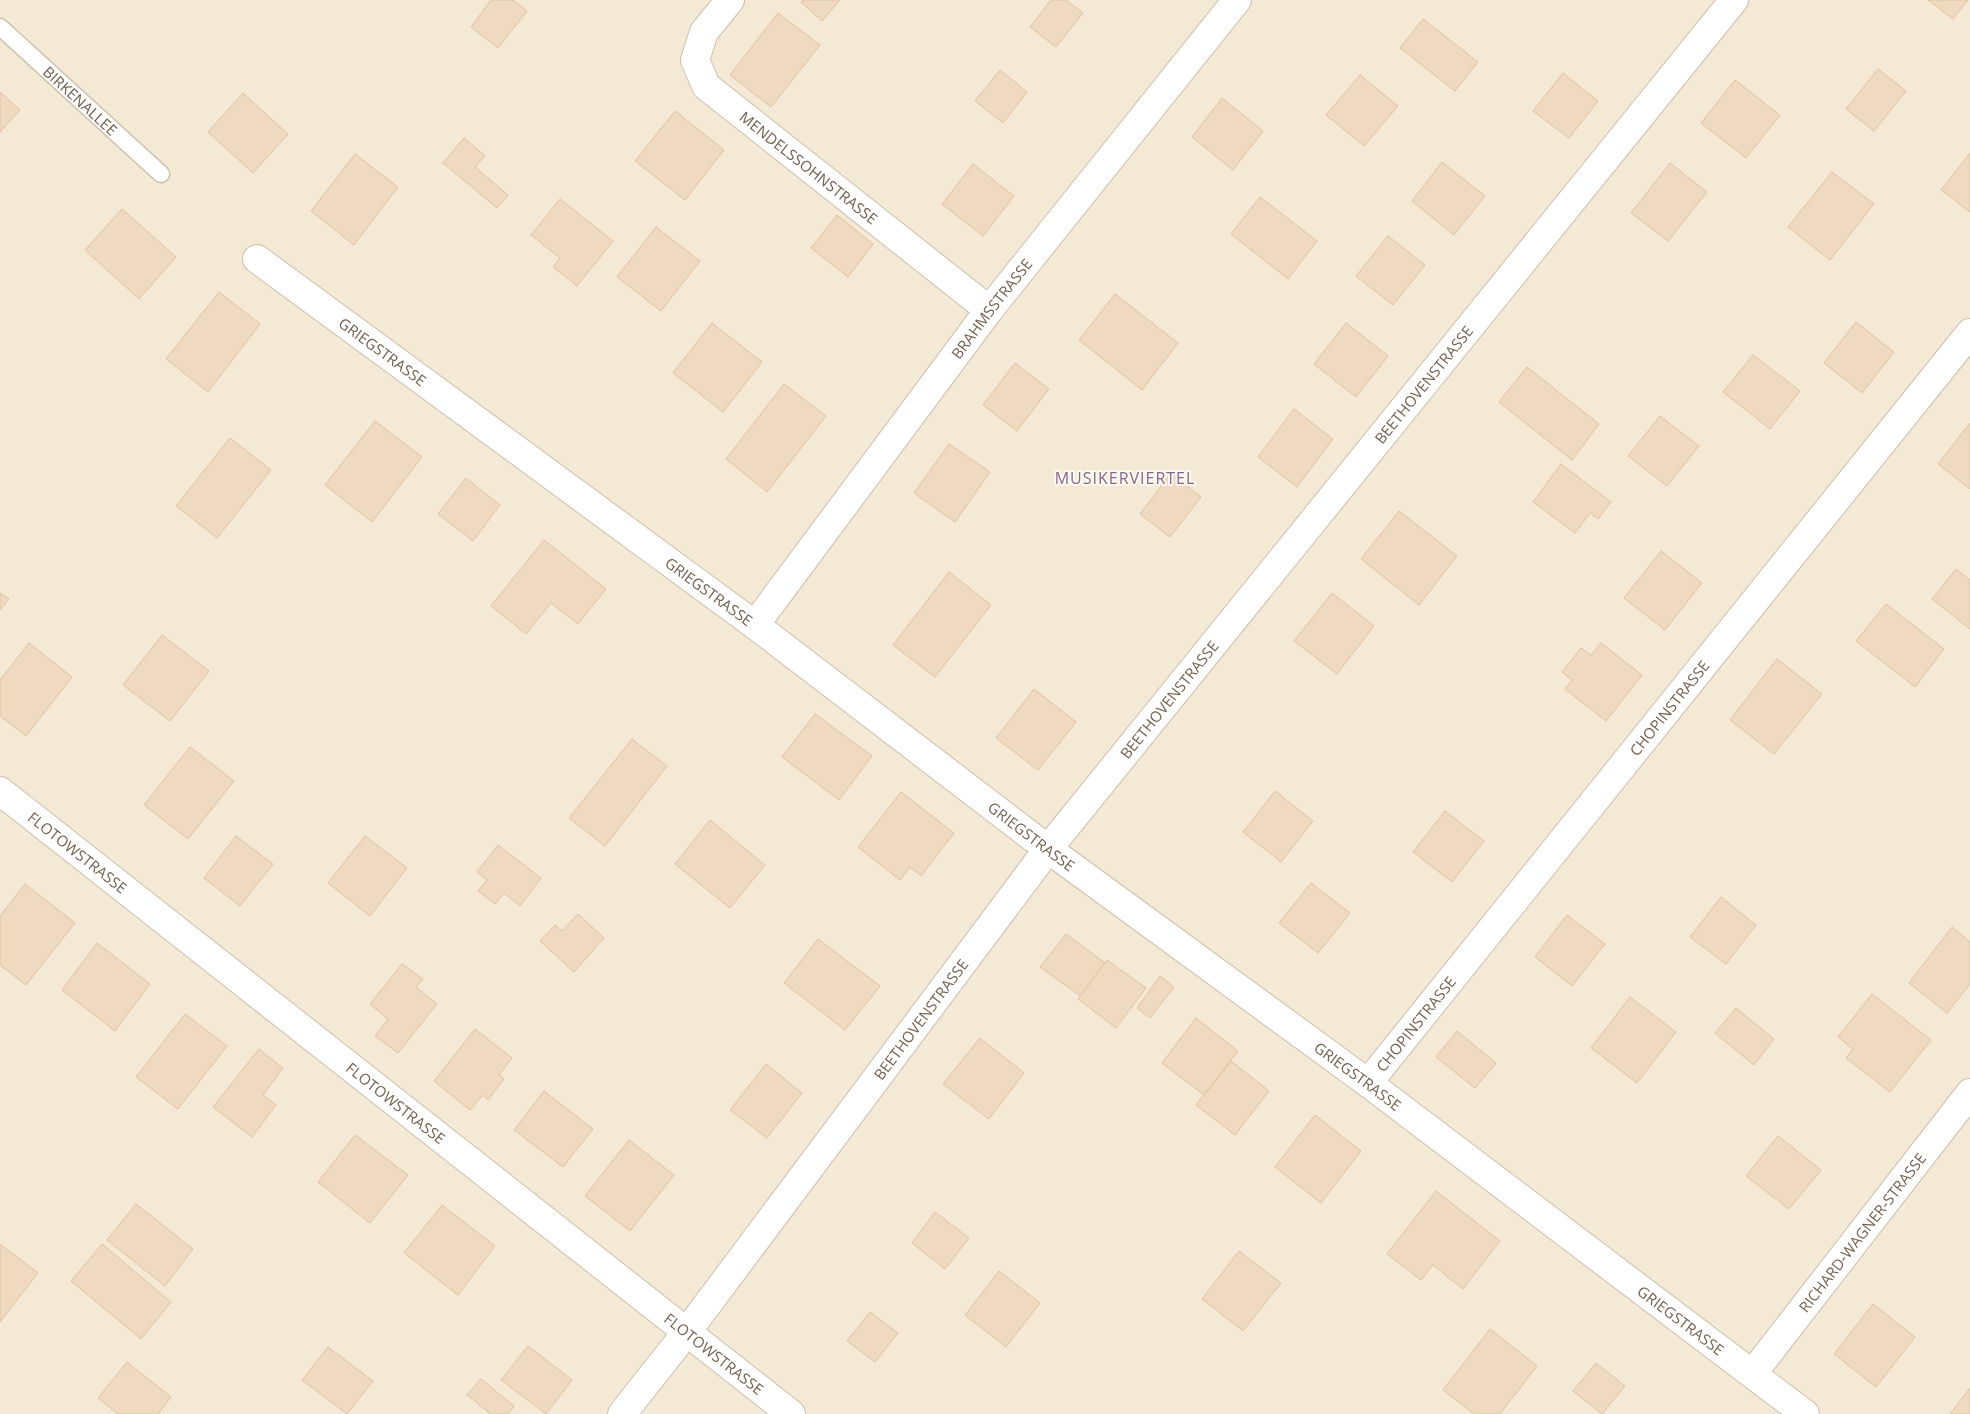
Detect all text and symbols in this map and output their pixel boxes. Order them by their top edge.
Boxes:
street label: BIRKENALLEE [39,61,122,140]
street label: MENDELSSOHNSTRASSE [736,107,882,228]
street label: BRAHMSSTRASSE [946,254,1036,363]
street label: GRIEGSTRASSE [335,313,430,390]
street label: BEETHOVENSTRASSE [1370,321,1477,447]
district label: MUSIKERVIERTEL [1055,467,1195,489]
street label: GRIEGSTRASSE [661,552,757,630]
street label: BEETHOVENSTRASSE [1115,636,1223,762]
street label: CHOPINSTRASSE [1625,656,1713,760]
street label: GRIEGSTRASSE [984,797,1079,875]
street label: FLOTOWSTRASSE [24,807,132,898]
street label: BEETHOVENSTRASSE [869,955,972,1084]
street label: CHOPINSTRASSE [1371,972,1460,1076]
street label: GRIEGSTRASSE [1310,1037,1406,1115]
street label: FLOTOWSTRASSE [342,1058,450,1148]
street label: RICHARD-WAGNER-STRASSE [1794,1149,1930,1316]
street label: GRIEGSTRASSE [1634,1281,1728,1359]
street label: FLOTOWSTRASSE [660,1308,768,1399]

